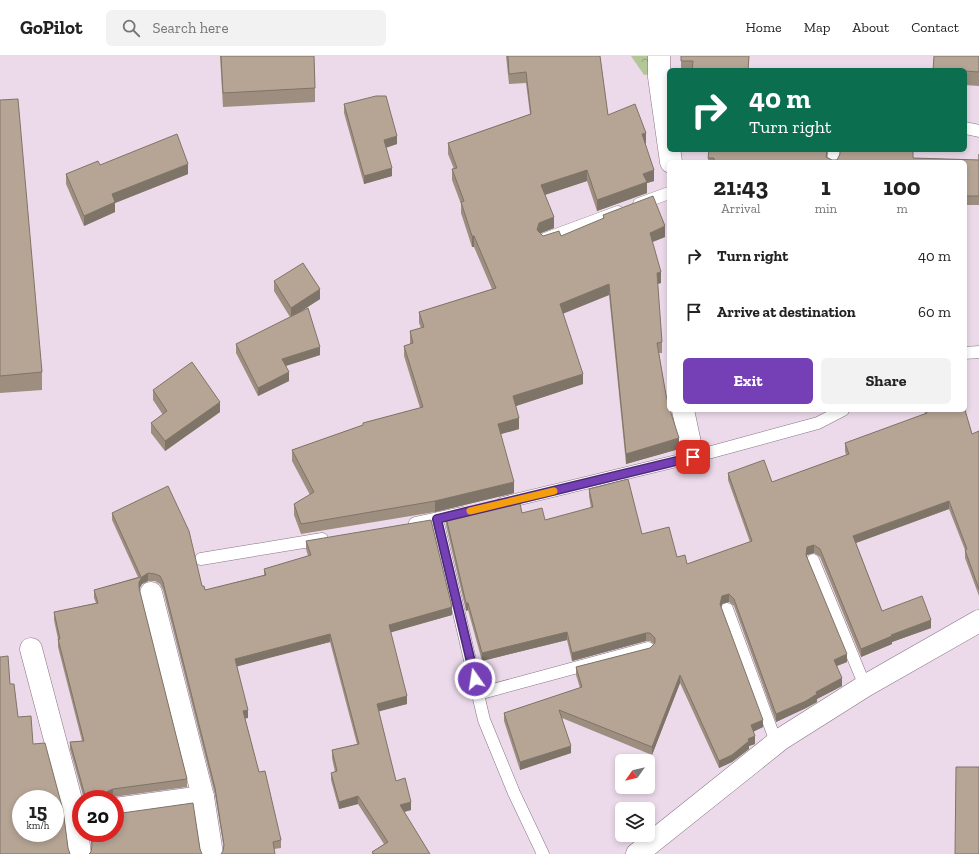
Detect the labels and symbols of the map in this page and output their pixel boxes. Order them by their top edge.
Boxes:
pin [676,440,710,474]
position arrow [454,658,496,700]
north arrow [615,754,655,794]
speed limit sign: 20 [72,790,124,842]

